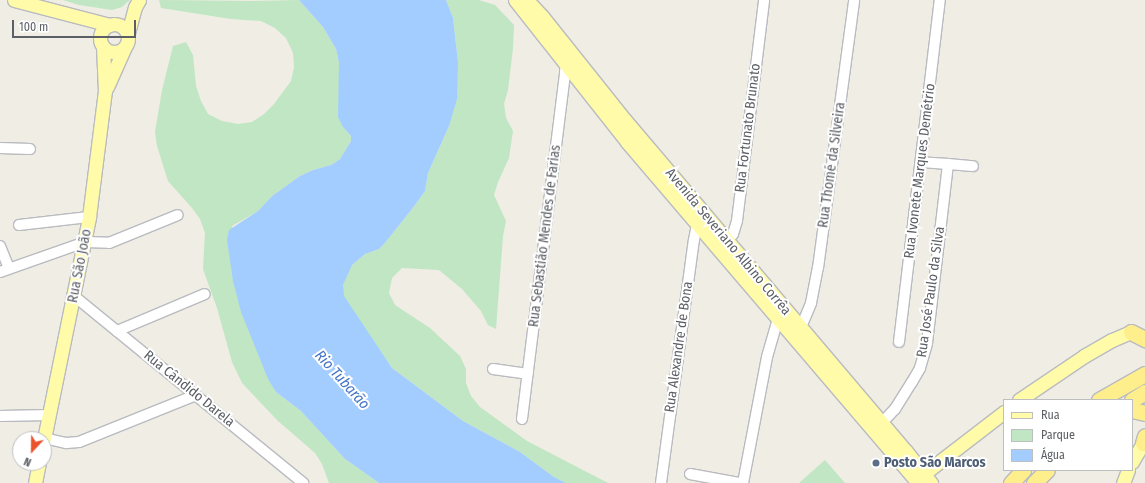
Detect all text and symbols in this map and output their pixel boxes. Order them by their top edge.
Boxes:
scale bar [14,12,138,38]
text: 100 m [19,20,48,34]
street label: Rua Fortunato Brunato [732,62,764,194]
street label: Rua Ivonete Marques Demétrio [901,82,939,260]
street label: Rua Thomé da Silveira [815,101,849,229]
street label: Rua Sebastião Mendes de Farias [525,144,565,328]
street label: Avenida Severiano Albino Corrêa [662,165,794,319]
street label: Rua José Paulo da Silva [913,225,949,359]
street label: Rua São João [65,228,95,304]
street label: Rua Alexandre de Bona [661,280,697,414]
street label: Rua Cândido Darela [140,347,238,431]
water label: Rio Tubarão [311,347,373,413]
legend [1003,399,1133,471]
text: Rua [1041,408,1060,422]
text: Parque [1041,428,1075,442]
north arrow [12,431,52,471]
text: Água [1041,448,1065,462]
text: N [22,454,33,469]
place label: Posto São Marcos [884,455,986,471]
marker: Posto São Marcos [871,458,881,468]

